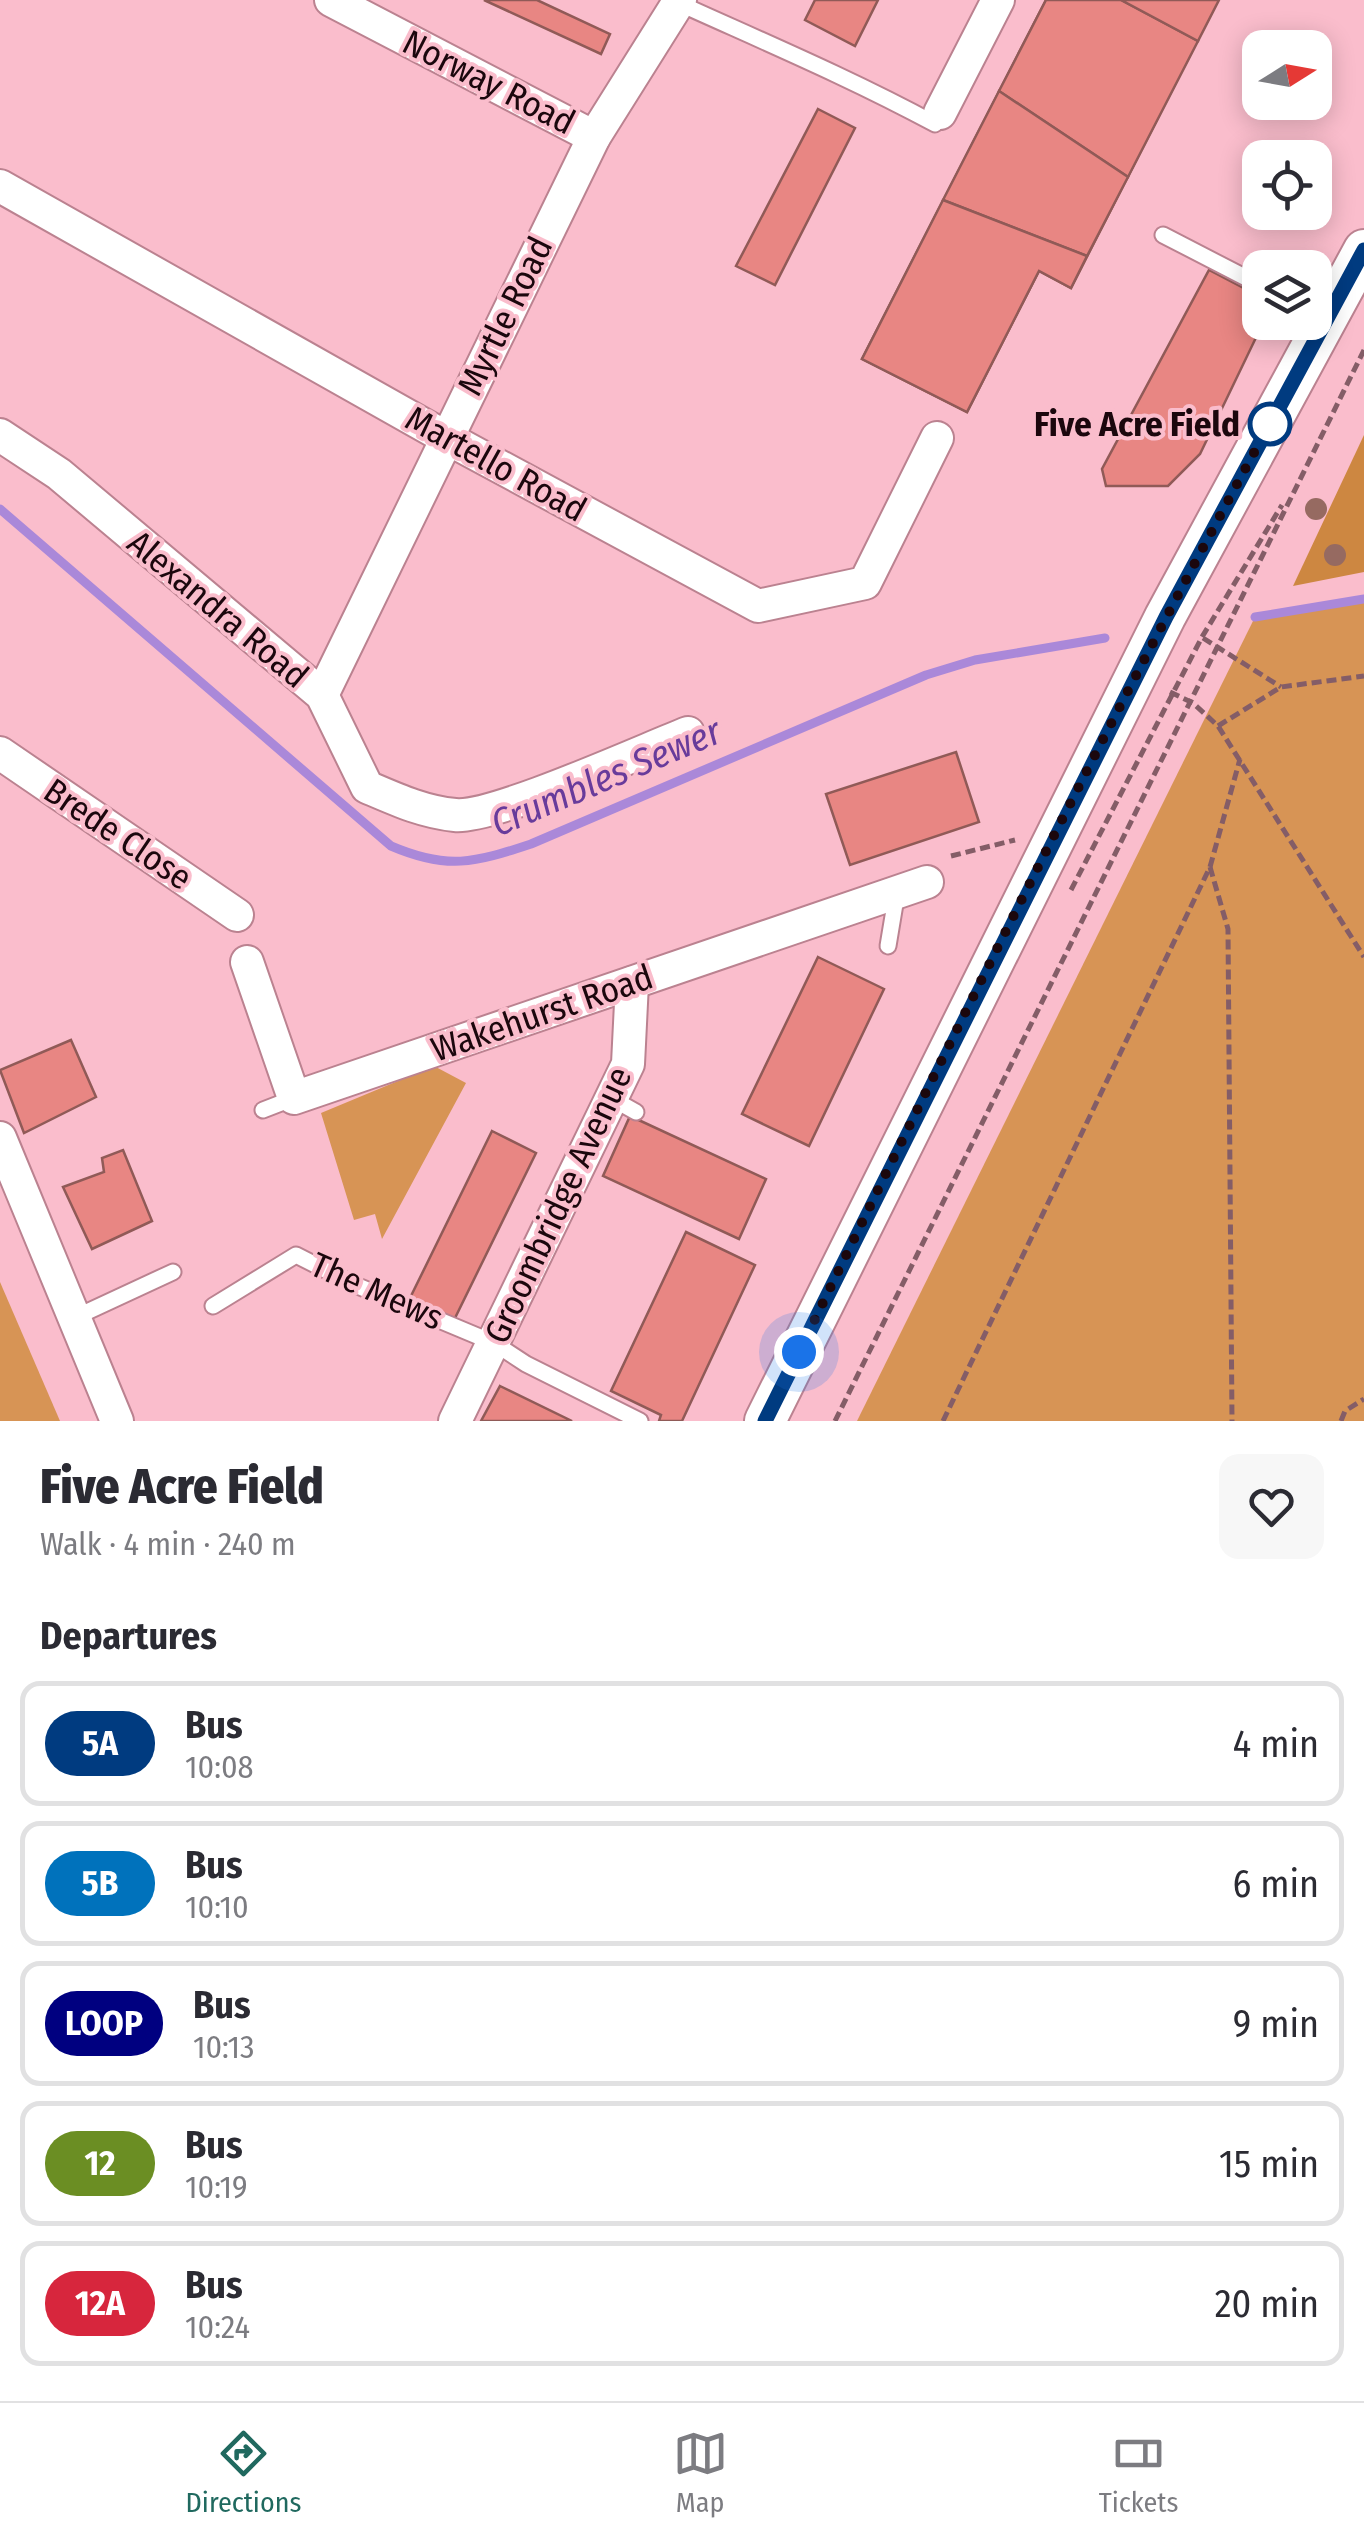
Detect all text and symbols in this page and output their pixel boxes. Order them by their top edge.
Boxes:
street label: Norway Road [396,21,582,143]
north arrow [1242,30,1332,120]
map controls [1242,30,1332,340]
button: locate [1242,140,1332,230]
street label: Myrtle Road [449,230,561,402]
button: layers [1242,250,1332,340]
street label: Martello Road [398,397,594,531]
place label: Five Acre Field [1034,403,1240,445]
marker: Five Acre Field [1249,403,1291,445]
street label: Alexandra Road [119,521,317,697]
water label: Crumbles Sewer [484,707,730,846]
street label: Brede Close [36,769,200,899]
street label: Wakehurst Road [426,956,658,1070]
street label: Groombridge Avenue [476,1060,640,1350]
street label: The Mews [304,1243,450,1339]
your location [774,1327,824,1377]
button: heart [1219,1454,1324,1559]
text: Five Acre Field [40,1458,324,1516]
text: Walk · 4 min · 240 m [40,1525,296,1563]
text: Departures [40,1613,217,1659]
text: Bus [185,1702,243,1748]
text: 4 min [1233,1721,1319,1767]
text: 5A [82,1722,118,1764]
text: 10:08 [185,1748,254,1786]
text: Bus [185,1842,243,1888]
text: 6 min [1232,1861,1319,1907]
text: 5B [82,1862,118,1904]
text: 10:10 [185,1888,249,1926]
text: Bus [193,1982,251,2028]
text: 9 min [1233,2001,1319,2047]
text: LOOP [65,2002,143,2044]
text: 10:13 [193,2028,255,2066]
text: Bus [185,2122,243,2168]
text: 15 min [1219,2141,1319,2187]
text: 12 [84,2142,116,2184]
text: 10:19 [185,2168,248,2206]
text: Bus [185,2262,243,2308]
text: 20 min [1215,2281,1319,2327]
text: 12A [75,2282,125,2324]
text: 10:24 [185,2308,250,2346]
tab: Directions [186,2426,301,2519]
tab: Map [673,2426,728,2519]
tab: Tickets [1099,2426,1178,2519]

